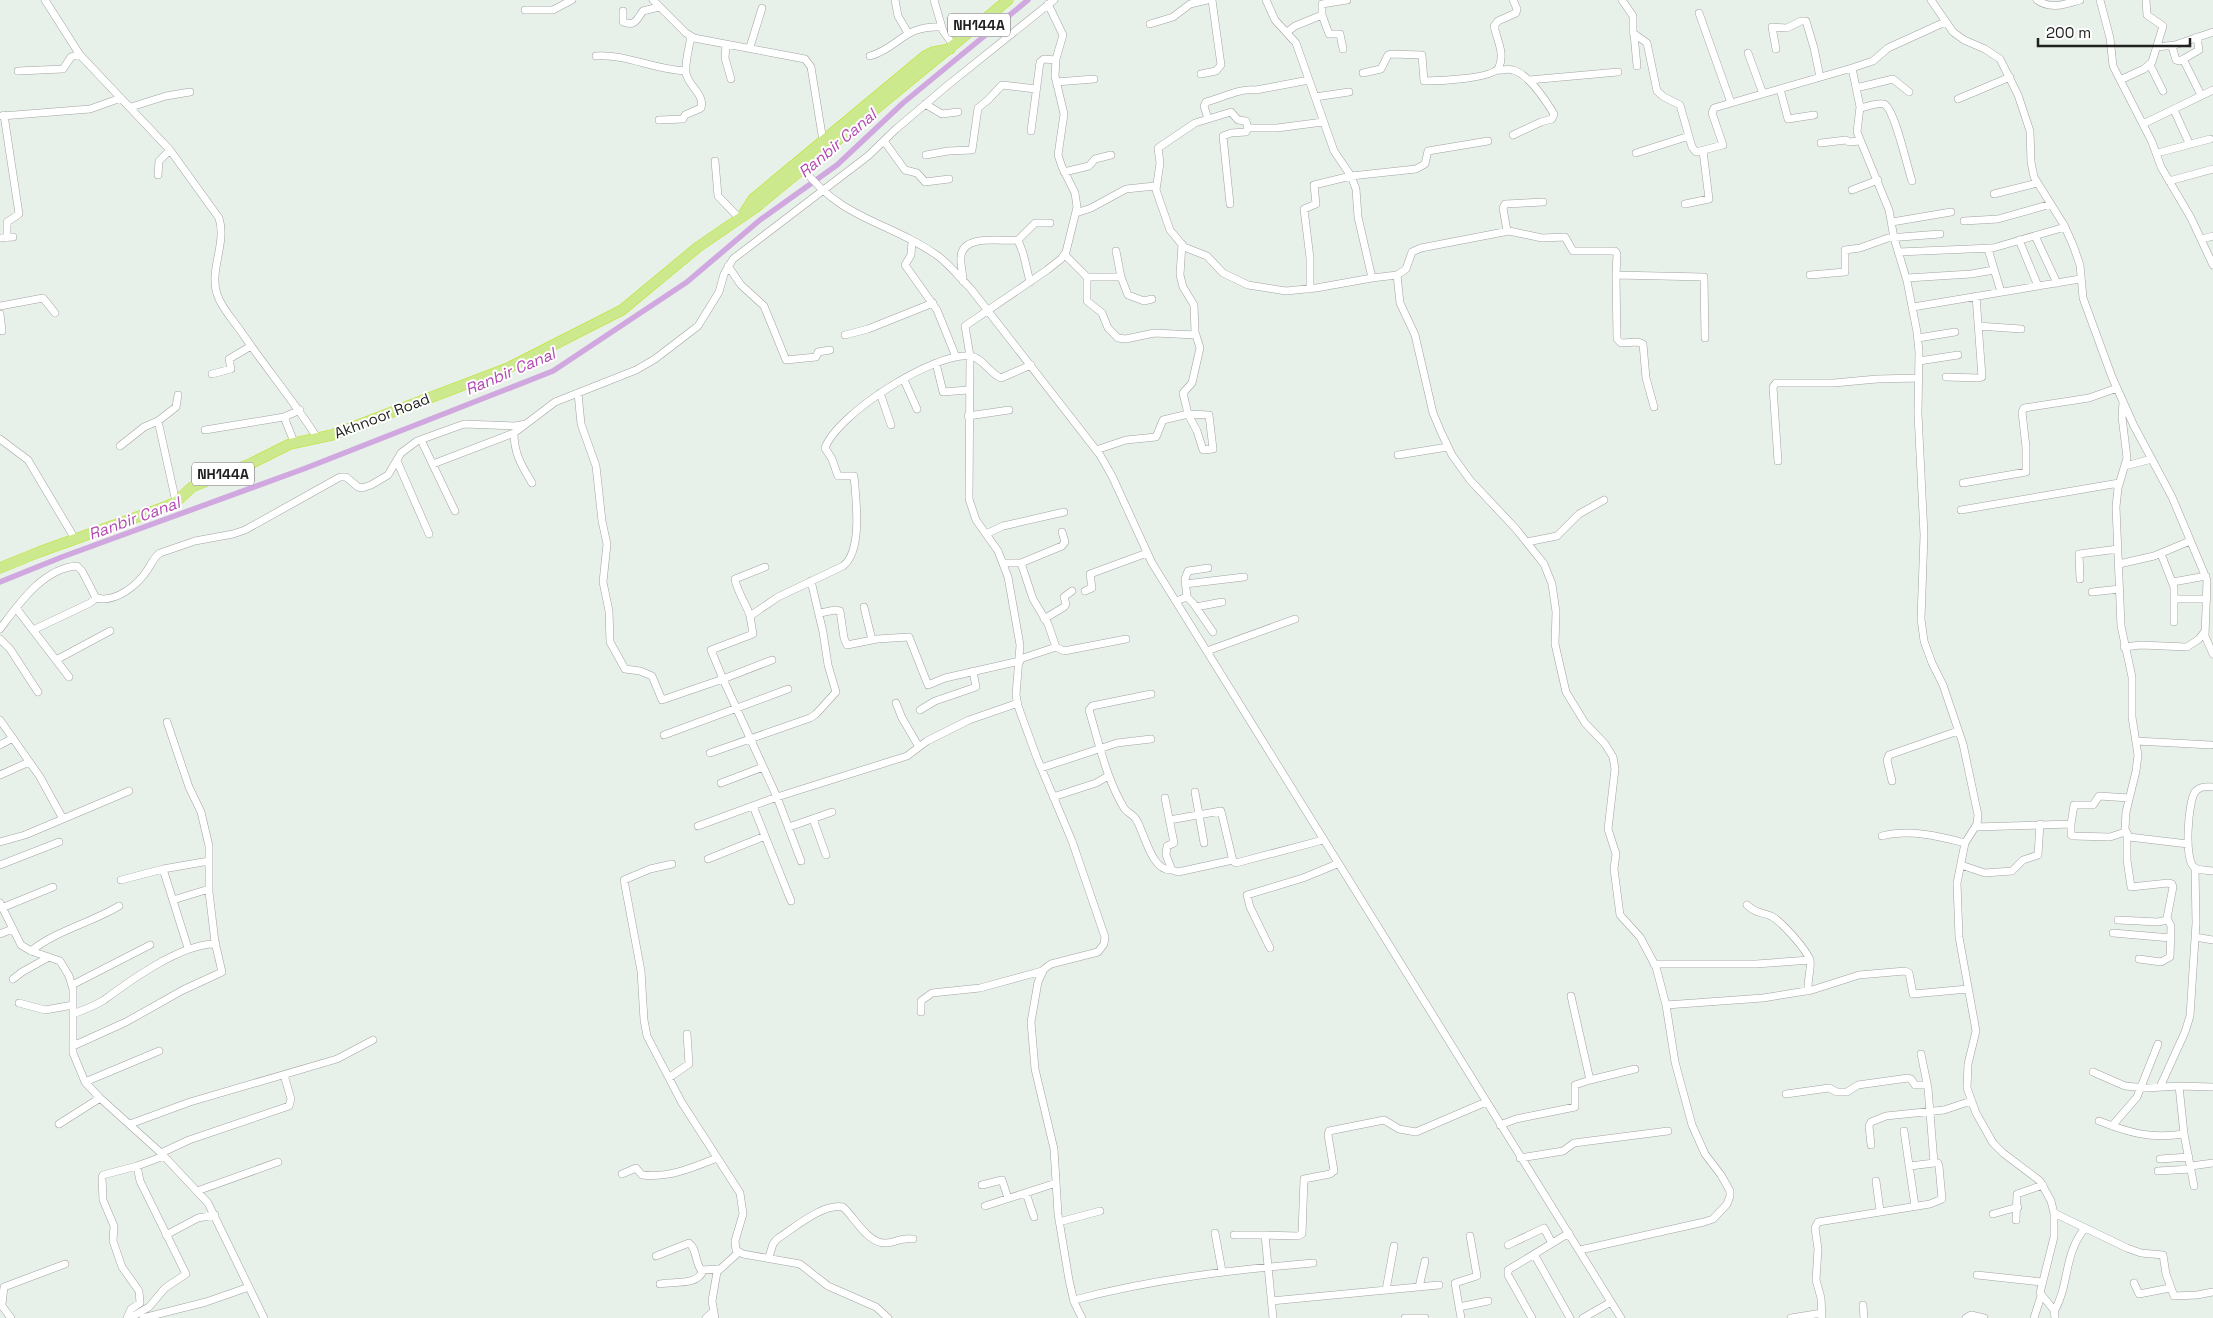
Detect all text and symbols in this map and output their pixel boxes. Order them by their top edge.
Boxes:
road number: NH144A [948,14,1010,36]
scale bar [2038,15,2190,47]
text: 200 m [2046,23,2091,42]
water label: Ranbir Canal [794,103,882,182]
water label: Ranbir Canal [462,342,560,400]
street label: Akhnoor Road [331,389,432,442]
road number: NH144A [192,462,254,486]
water label: Ranbir Canal [86,491,185,545]

